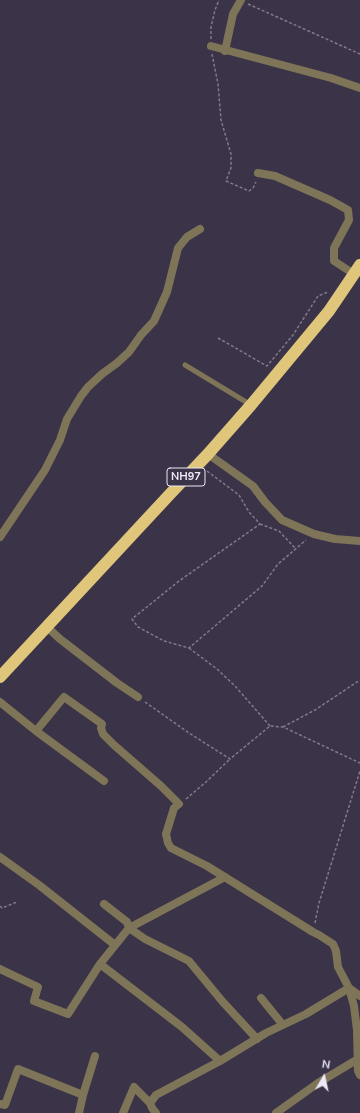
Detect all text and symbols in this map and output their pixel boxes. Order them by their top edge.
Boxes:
road number: NH97 [167,468,205,486]
north arrow [304,1057,344,1097]
text: N [321,1057,331,1073]

